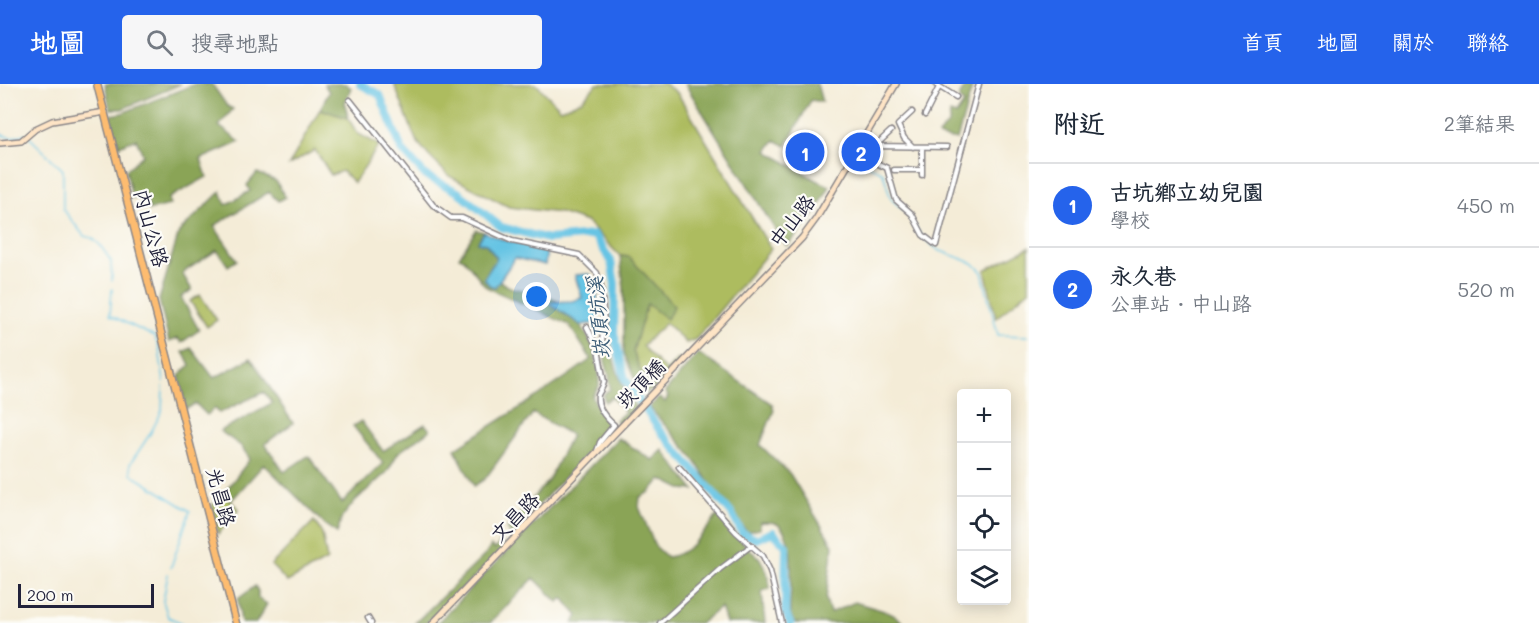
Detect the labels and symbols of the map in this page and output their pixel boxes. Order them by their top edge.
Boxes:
pin: 1 [786,130,824,174]
pin: 2 [842,130,880,174]
street label: 內山公路 [129,186,175,271]
street label: 中山路 [762,188,821,252]
water label: 崁頂坑溪 [580,274,615,361]
your location [522,282,551,311]
street label: 崁頂橋 [610,353,670,414]
street label: 光昌路 [202,464,243,530]
street label: 文昌路 [484,485,545,547]
scale bar [18,581,154,608]

